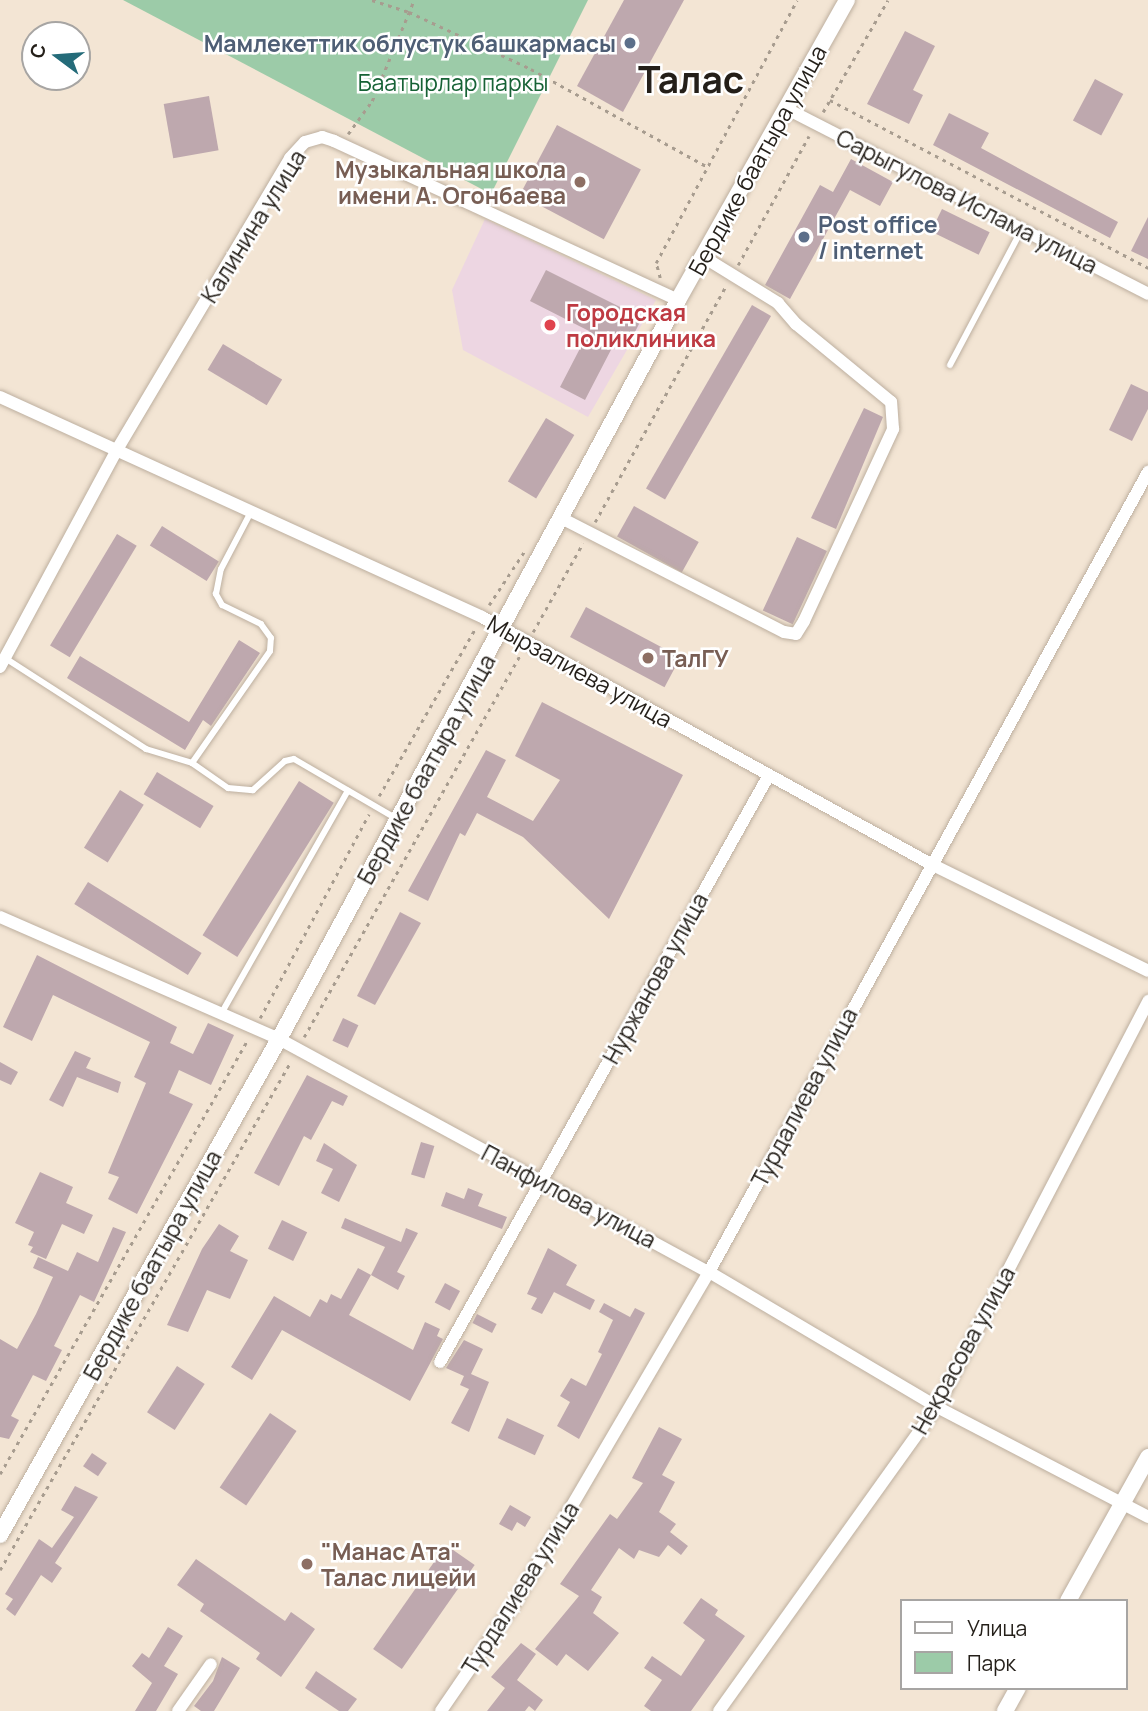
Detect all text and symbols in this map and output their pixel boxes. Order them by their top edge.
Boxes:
north arrow [21,21,91,91]
place label: Мамлекеттик облустук башкармасы [204,29,616,57]
marker: Мамлекеттик облустук башкармасы [622,35,638,51]
text: С [23,40,52,61]
street label: Бердике баатыра улица [682,40,832,280]
district label: Талас [638,57,744,101]
park label: Баатырлар паркы [358,68,548,96]
street label: Сарыгулова Ислама улица [832,123,1102,279]
street label: Калинина улица [195,144,311,308]
place label: Музыкальная школа имени А. Огонбаева [335,155,566,209]
marker: Музыкальная школа имени А. Огонбаева [572,174,588,190]
place label: Post office / internet [818,210,938,264]
marker: Post office / internet [796,229,812,245]
place label: Городская поликлиника [566,298,716,352]
marker: Городская поликлиника [540,315,560,335]
street label: Мырзалиева улица [483,609,677,733]
place label: ТалГУ [662,644,729,672]
street label: Бердике баатыра улица [351,649,501,889]
marker: ТалГУ [640,650,656,666]
street label: Нуржанова улица [597,888,713,1068]
street label: Турдалиева улица [745,1003,863,1191]
street label: Панфилова улица [477,1138,661,1254]
street label: Бердике баатыра улица [77,1145,227,1385]
street label: Некрасова улица [905,1261,1021,1439]
street label: Турдалиева улица [456,1496,584,1680]
place label: "Манас Ата" Талас лицейи [321,1537,476,1591]
marker: "Манас Ата" Талас лицейи [299,1556,315,1572]
legend [900,1599,1127,1690]
text: Улица [967,1614,1027,1642]
text: Парк [967,1649,1016,1677]

